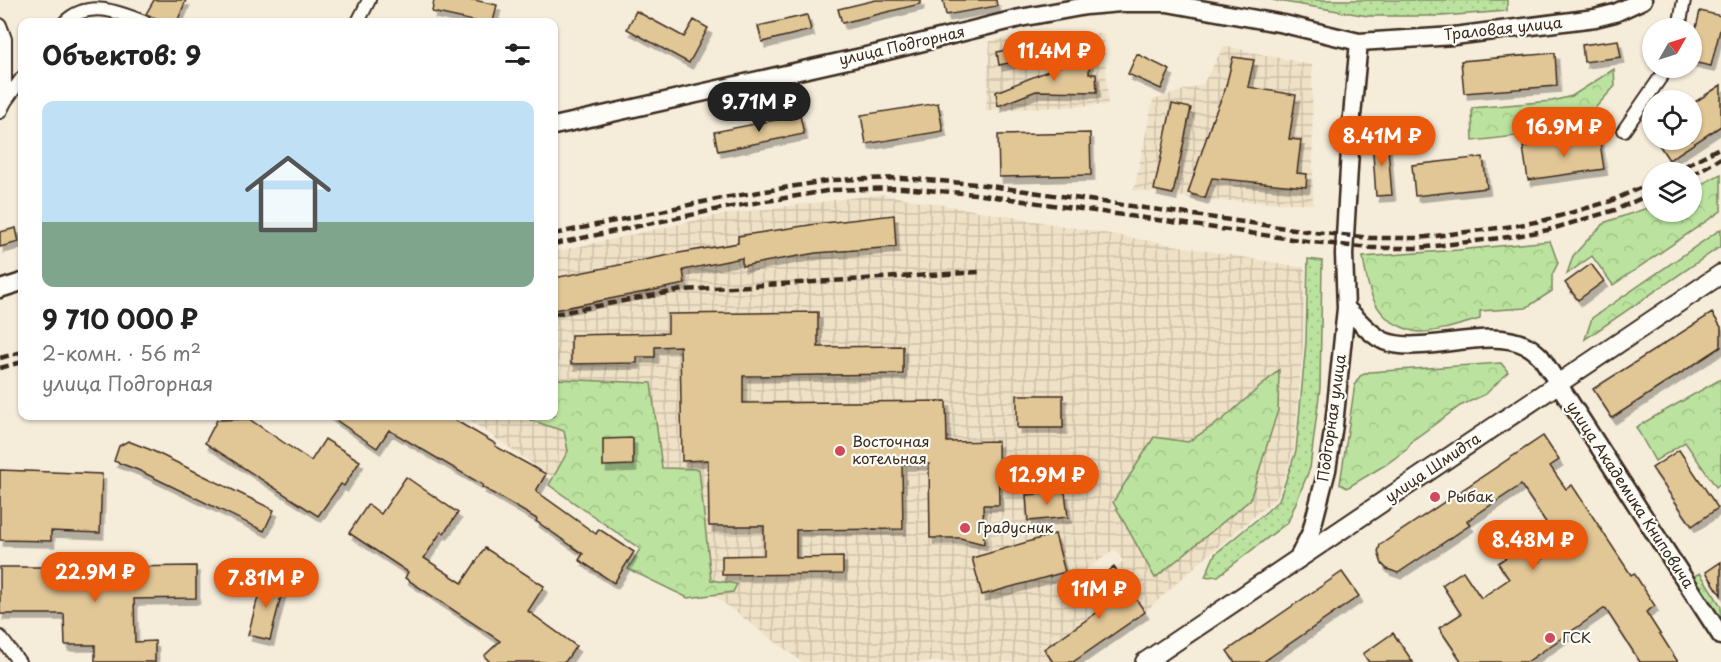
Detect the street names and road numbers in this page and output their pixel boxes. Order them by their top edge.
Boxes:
street label: Траловая улица [1443,10,1564,45]
street label: улица Подгорная [836,19,967,70]
street label: Подгорная улица [1310,352,1351,483]
street label: улица Академика Книповича [1562,396,1701,593]
street label: улица Шмидта [1380,426,1485,507]

